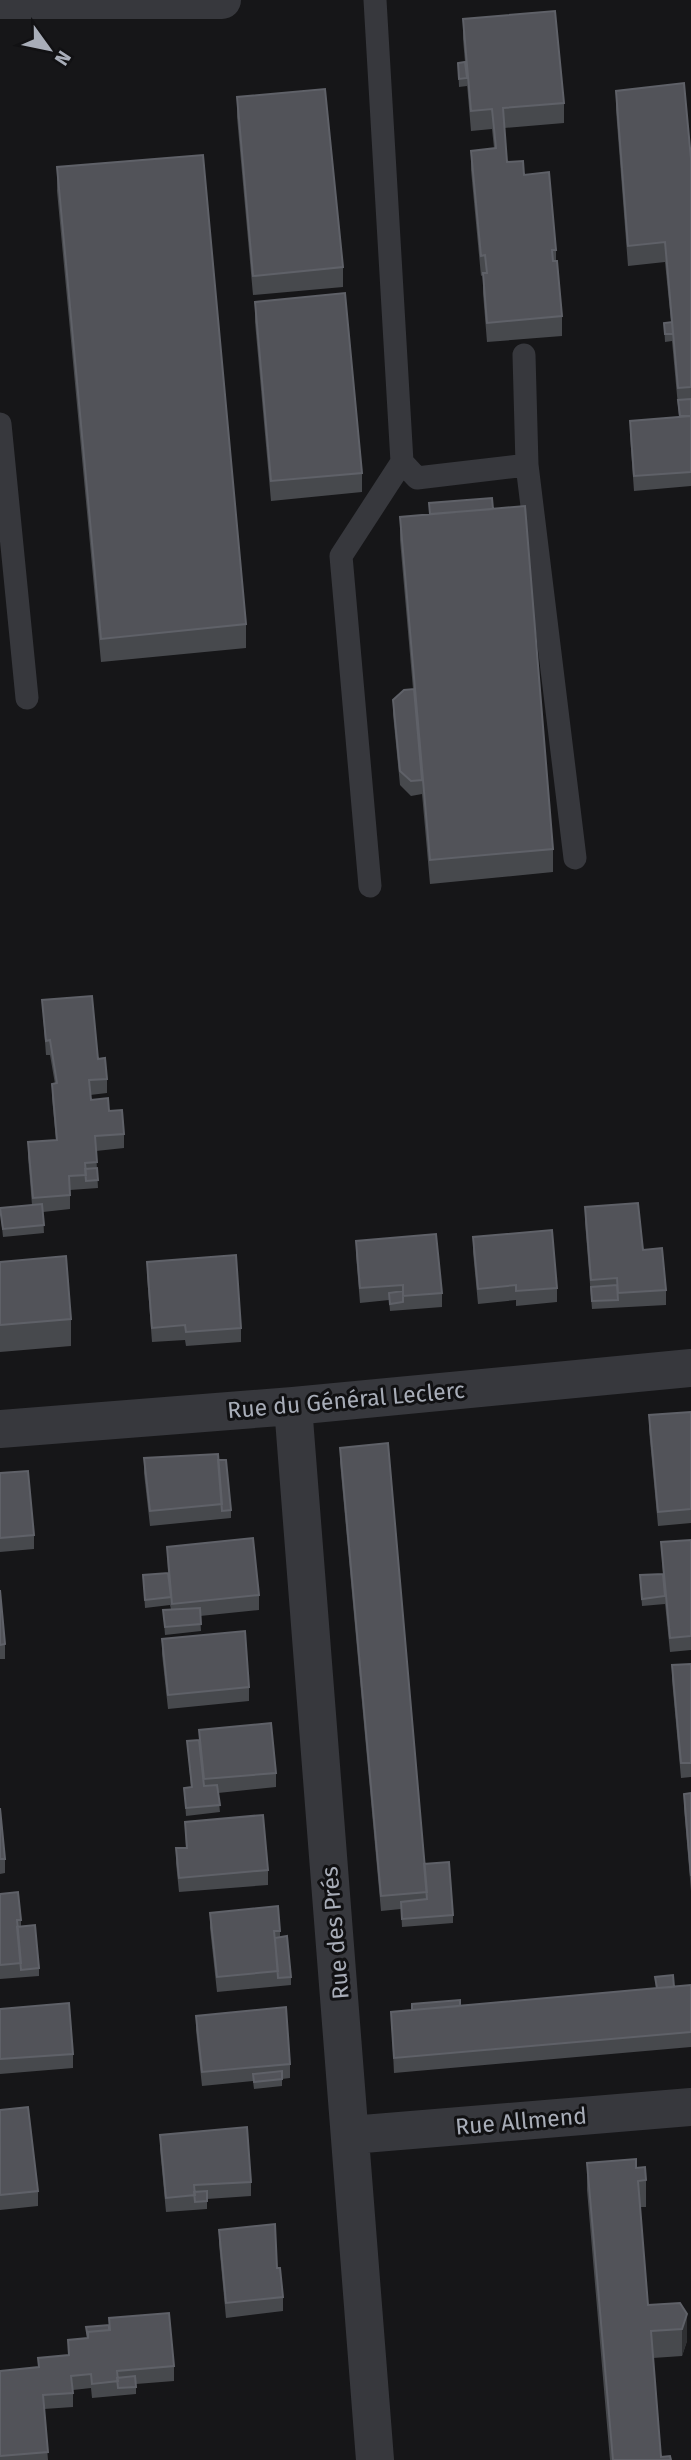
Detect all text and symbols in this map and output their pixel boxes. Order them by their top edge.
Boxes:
north arrow [14,14,84,84]
text: N [50,46,76,70]
street label: Rue du Général Leclerc [226,1376,466,1424]
street label: Rue des Prés [315,1865,355,2001]
street label: Rue Allmend [454,2101,588,2141]

